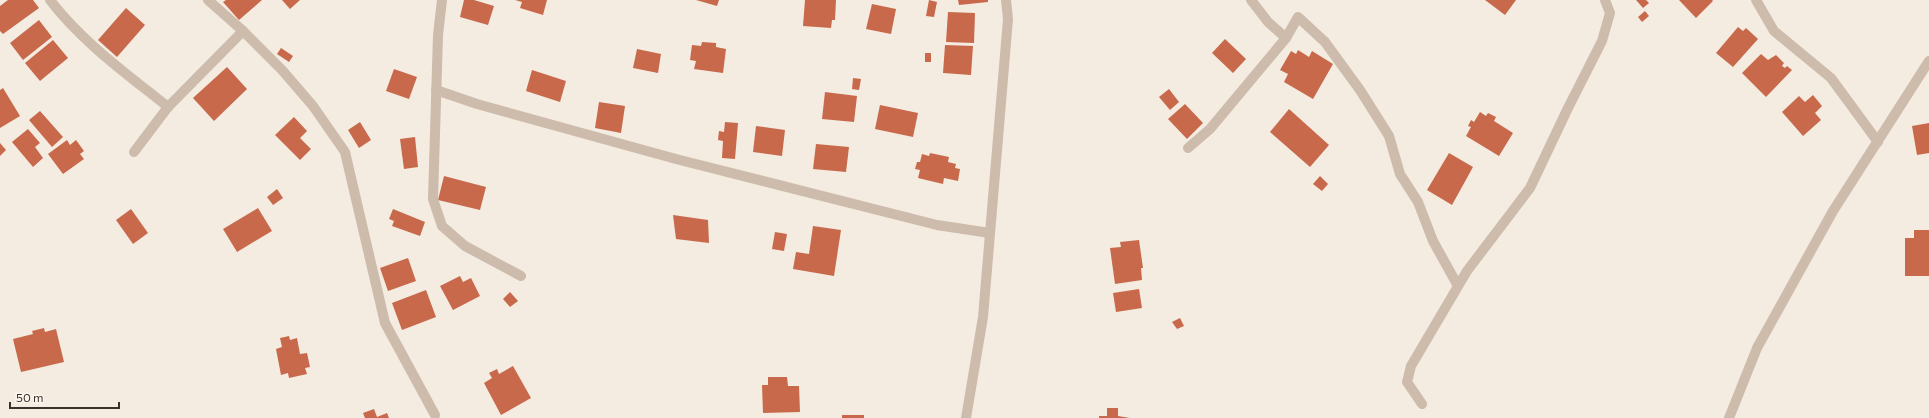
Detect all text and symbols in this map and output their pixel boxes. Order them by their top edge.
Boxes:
scale bar [10,384,119,410]
text: 50 m [16,390,44,404]

